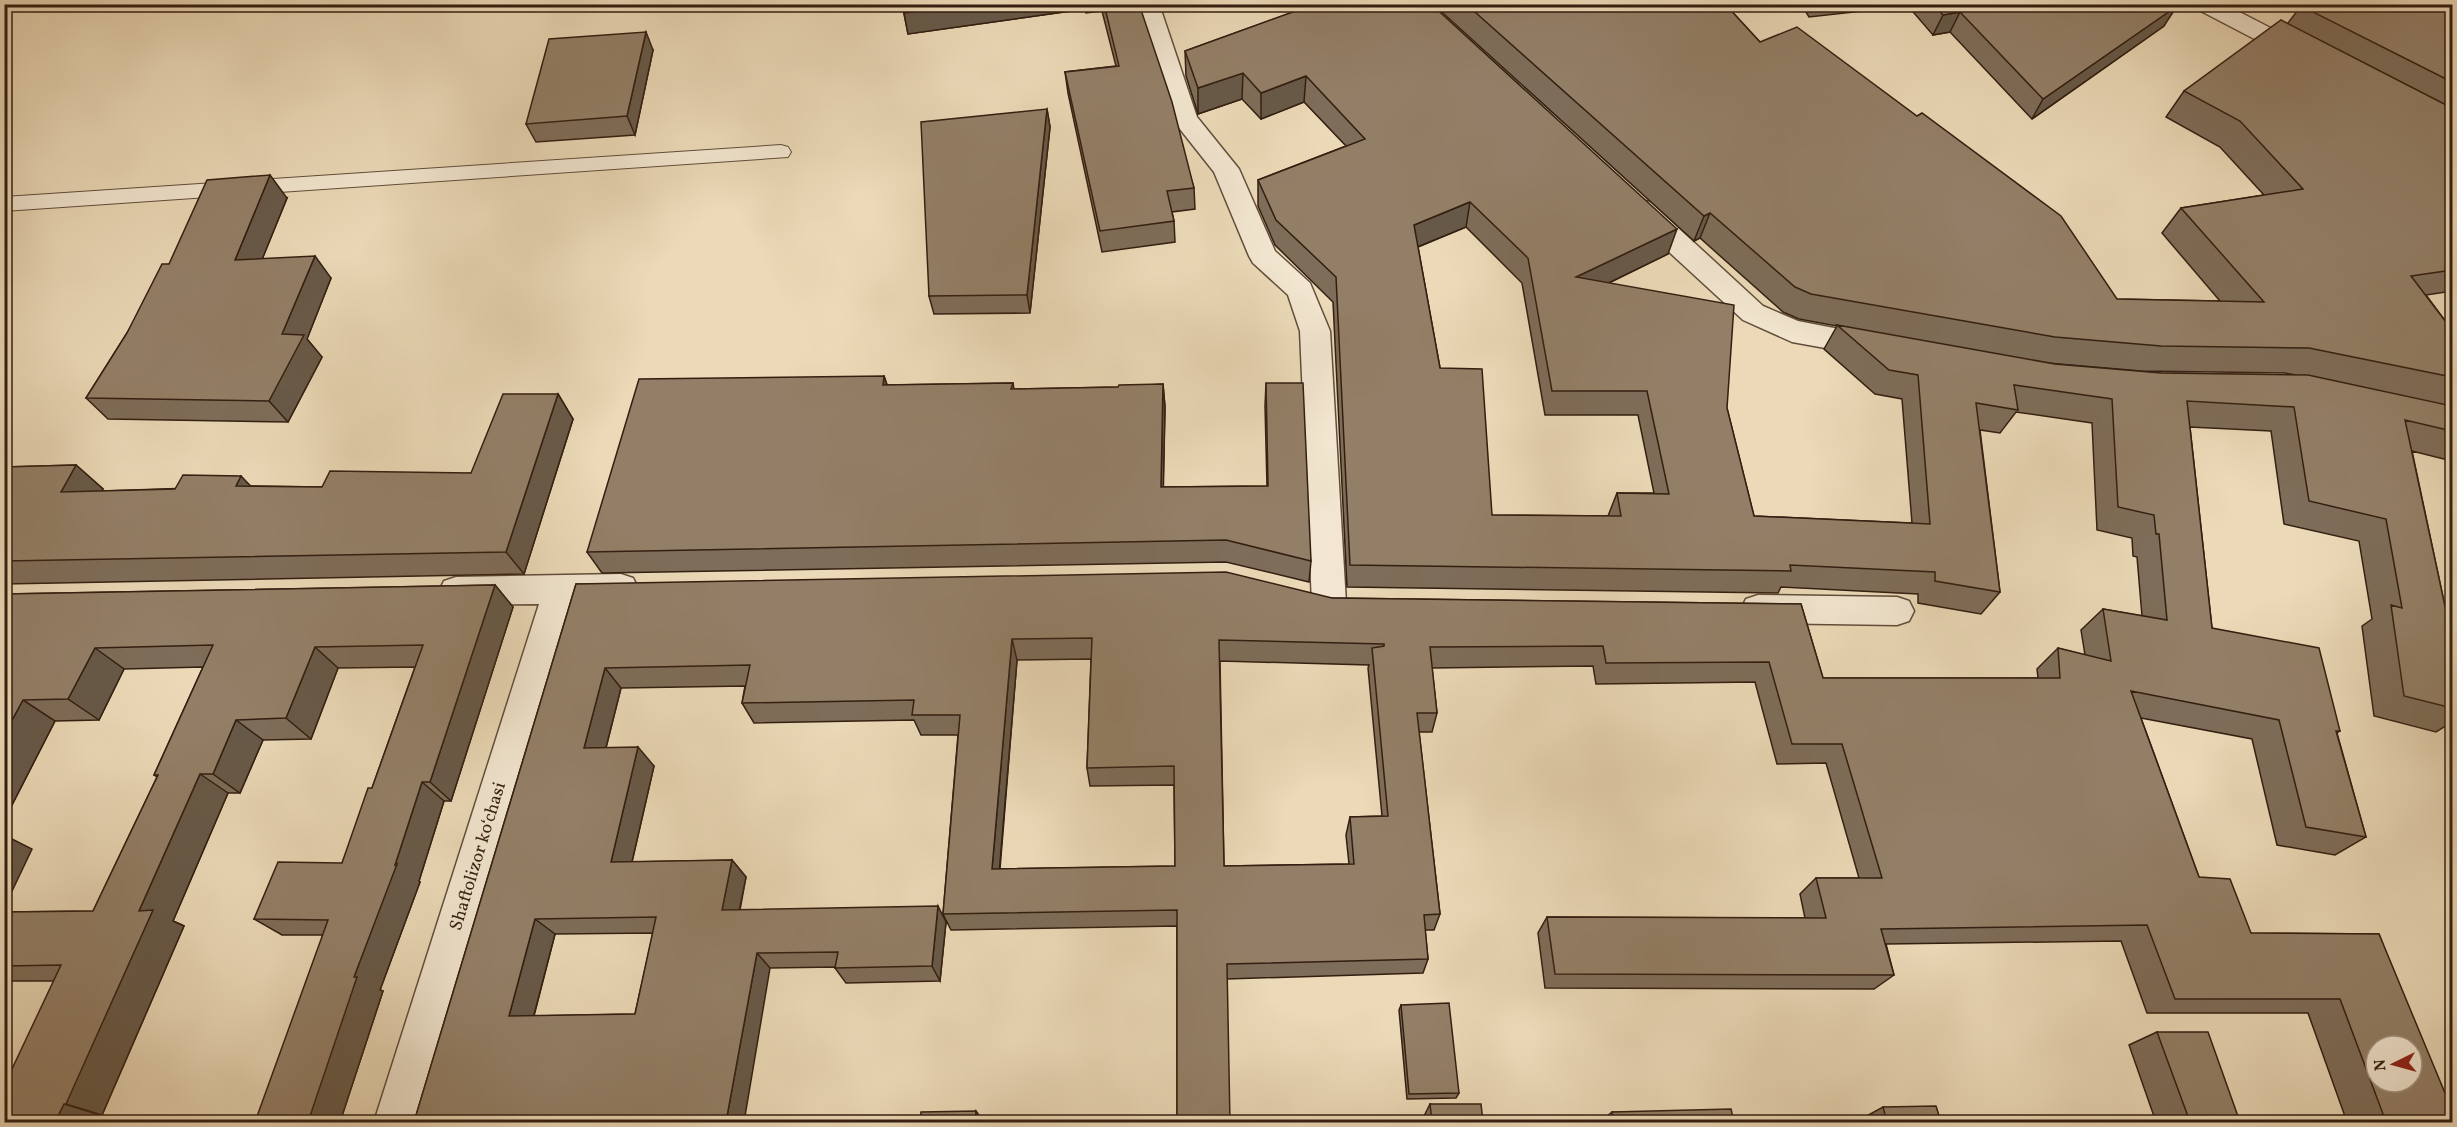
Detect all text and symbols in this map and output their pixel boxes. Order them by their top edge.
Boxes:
street label: Shaftolizor koʻchasi [444,779,513,934]
north arrow [2364,1034,2424,1094]
text: N [2370,1058,2393,1072]

